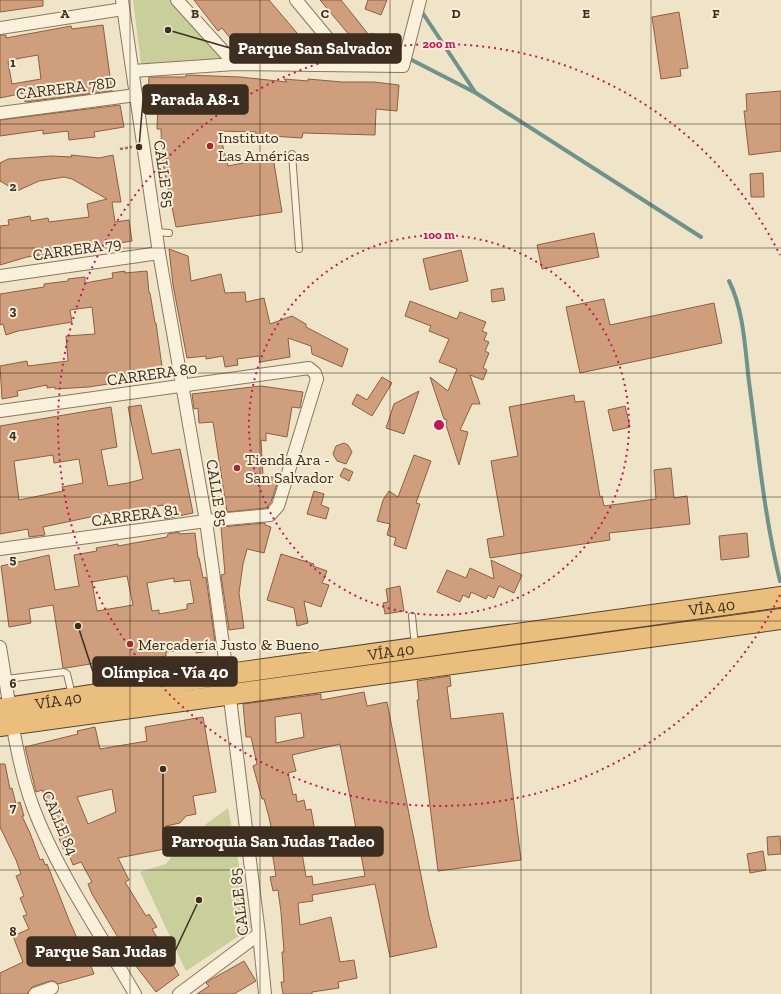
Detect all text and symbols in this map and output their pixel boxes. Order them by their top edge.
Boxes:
text: A [61,6,70,21]
text: B [191,6,199,21]
text: C [321,6,329,21]
text: D [451,6,461,21]
text: E [582,6,590,21]
text: F [712,6,720,21]
callout: Parque San Salvador [230,34,401,63]
text: 200 m [422,37,456,51]
text: Parque San Salvador [238,38,393,58]
text: 1 [10,55,16,70]
street label: CARRERA 78D [15,72,117,104]
callout: Parada A8-1 [143,85,248,114]
text: Parada A8-1 [151,89,239,109]
place label: Instituto Las Américas [218,128,310,165]
street label: CALLE 85 [150,139,178,209]
marker: Instituto Las Américas [205,141,215,151]
text: 2 [10,179,17,194]
text: 100 m [423,228,455,242]
street label: CARRERA 79 [31,233,123,265]
text: 3 [10,303,17,318]
street label: CARRERA 80 [106,358,198,390]
centre of rings [432,418,446,432]
text: 4 [9,427,17,442]
place label: Tienda Ara - San Salvador [245,450,334,487]
street label: CALLE 85 [202,458,232,528]
marker: Tienda Ara - San Salvador [232,463,242,473]
street label: CARRERA 81 [90,499,180,531]
text: 5 [10,552,17,567]
street label: VÍA 40 [686,594,736,619]
place label: Mercadería Justo & Bueno [138,635,319,654]
marker: Mercadería Justo & Bueno [125,639,135,649]
street label: VÍA 40 [365,639,415,664]
callout: Olímpica - Vía 40 [93,657,237,686]
text: Olímpica - Vía 40 [102,662,229,682]
text: 6 [10,676,17,691]
street label: VÍA 40 [33,687,83,713]
street label: CALLE 84 [38,788,82,859]
text: 7 [10,800,17,815]
callout: Parroquia San Judas Tadeo [163,827,383,856]
text: Parroquia San Judas Tadeo [171,831,375,851]
street label: CALLE 85 [225,867,253,937]
text: 8 [9,924,17,939]
callout: Parque San Judas [27,937,175,966]
text: Parque San Judas [35,941,167,961]

